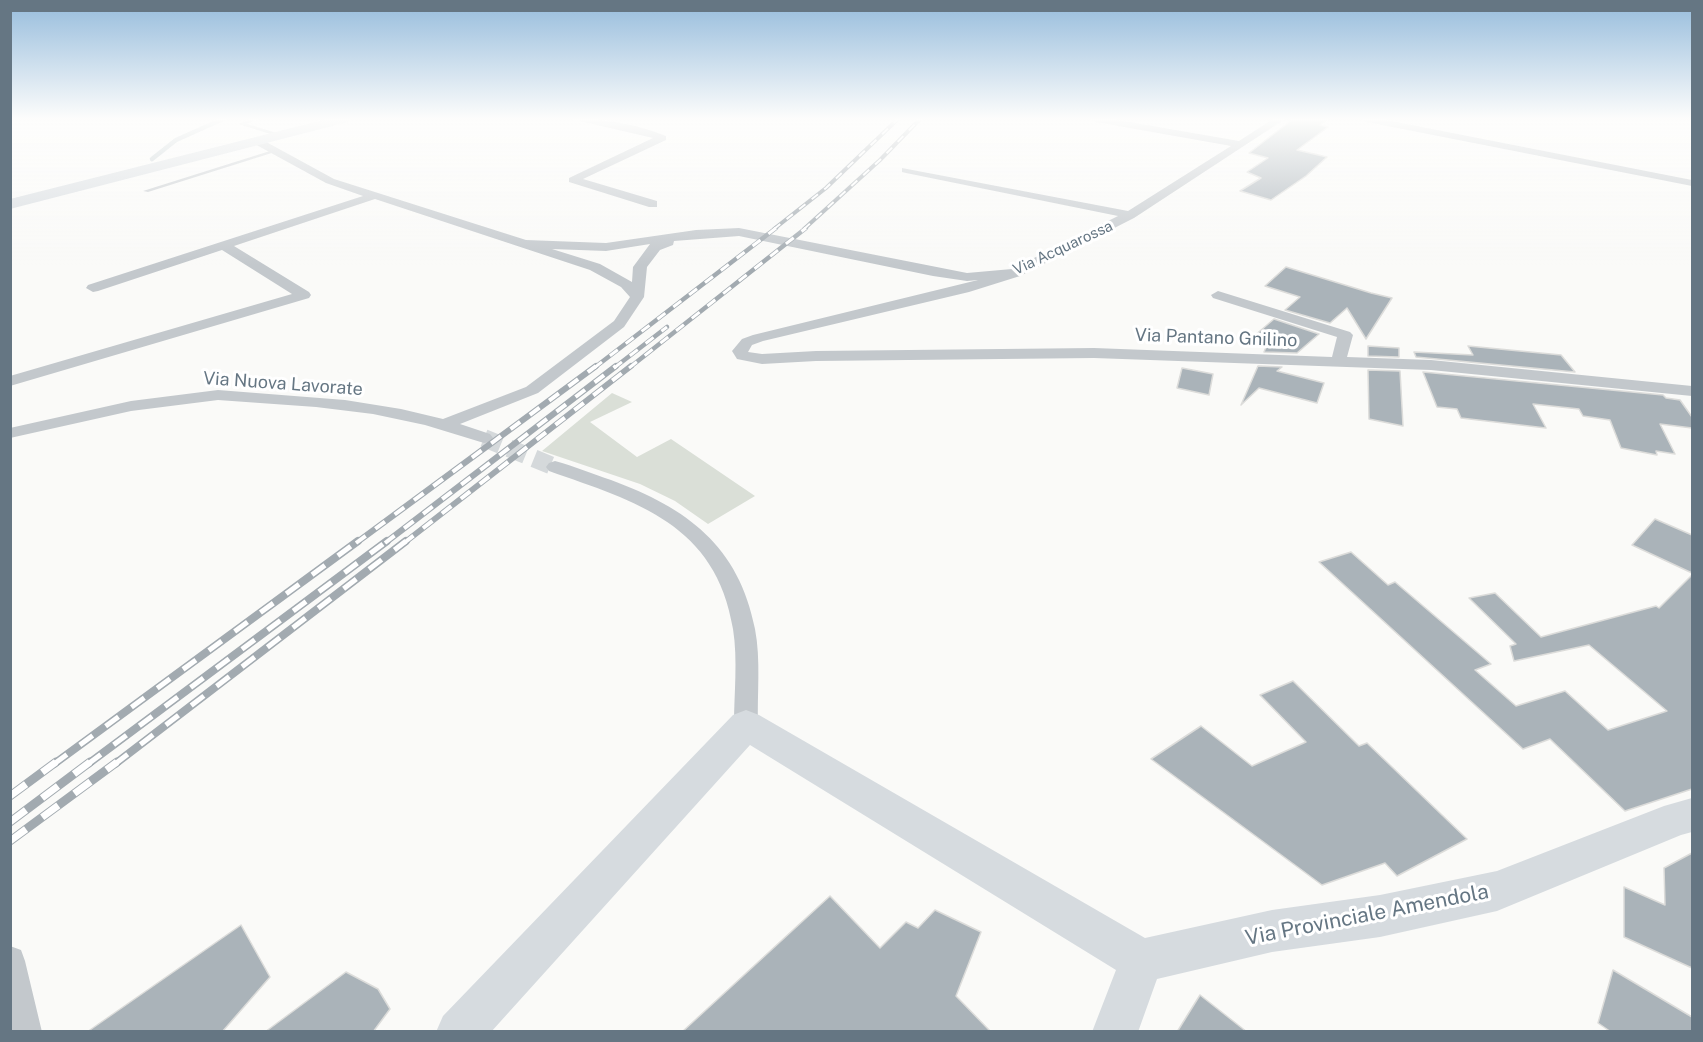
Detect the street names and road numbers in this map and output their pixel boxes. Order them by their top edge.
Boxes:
street label: Via Acquarossa [1010,217,1116,279]
street label: Via Pantano Gnilino [1134,324,1298,352]
street label: Via Nuova Lavorate [202,368,364,400]
street label: Via Provinciale Amendola [1243,879,1491,951]

